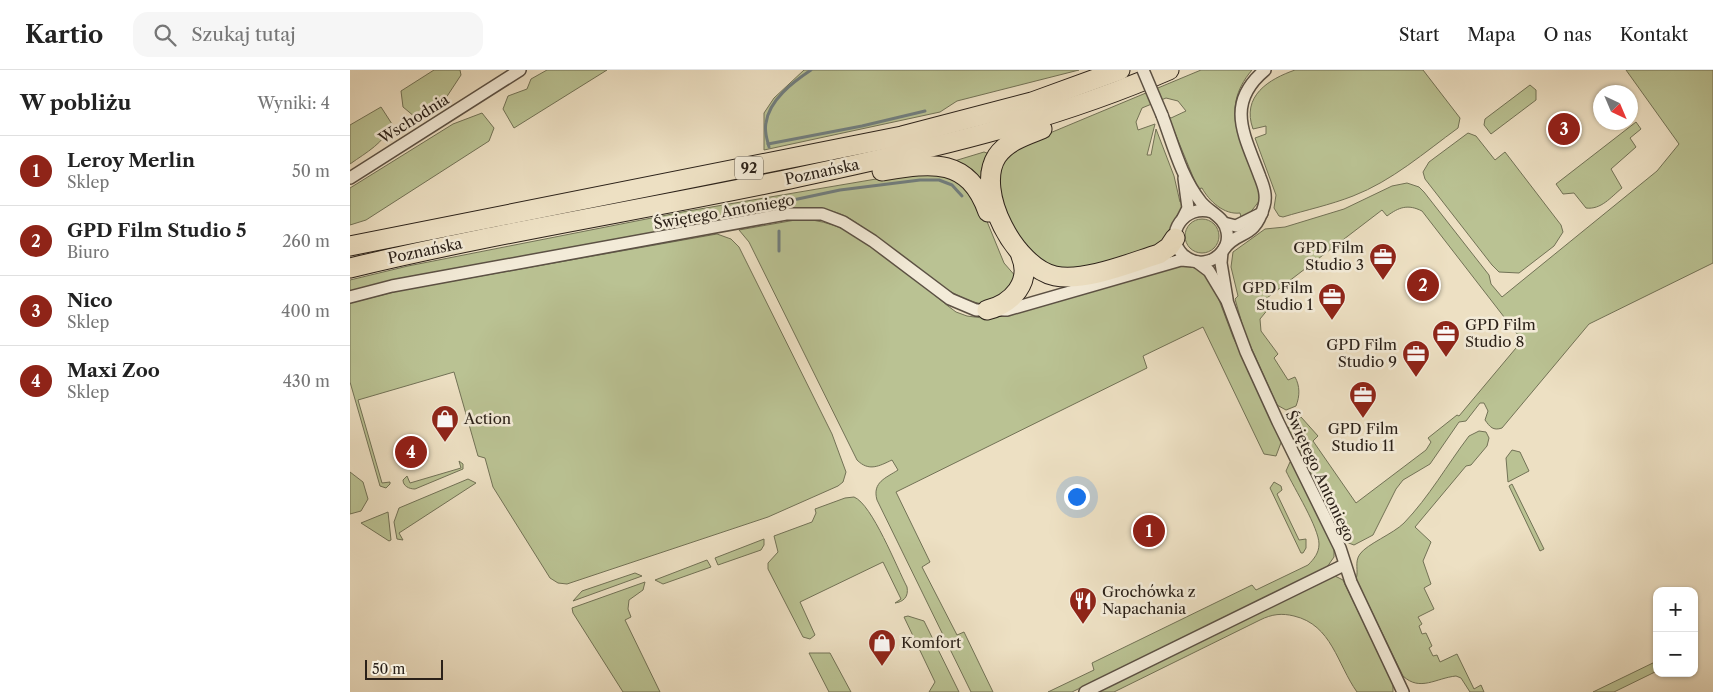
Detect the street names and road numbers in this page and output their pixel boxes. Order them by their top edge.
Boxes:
street label: Wschodnia [374,89,452,148]
street label: Poznańska [783,154,861,189]
road number: 92 [735,156,763,180]
street label: Świętego Antoniego [652,190,796,233]
street label: Poznańska [386,233,464,268]
street label: Świętego Antoniego [1282,407,1359,544]

